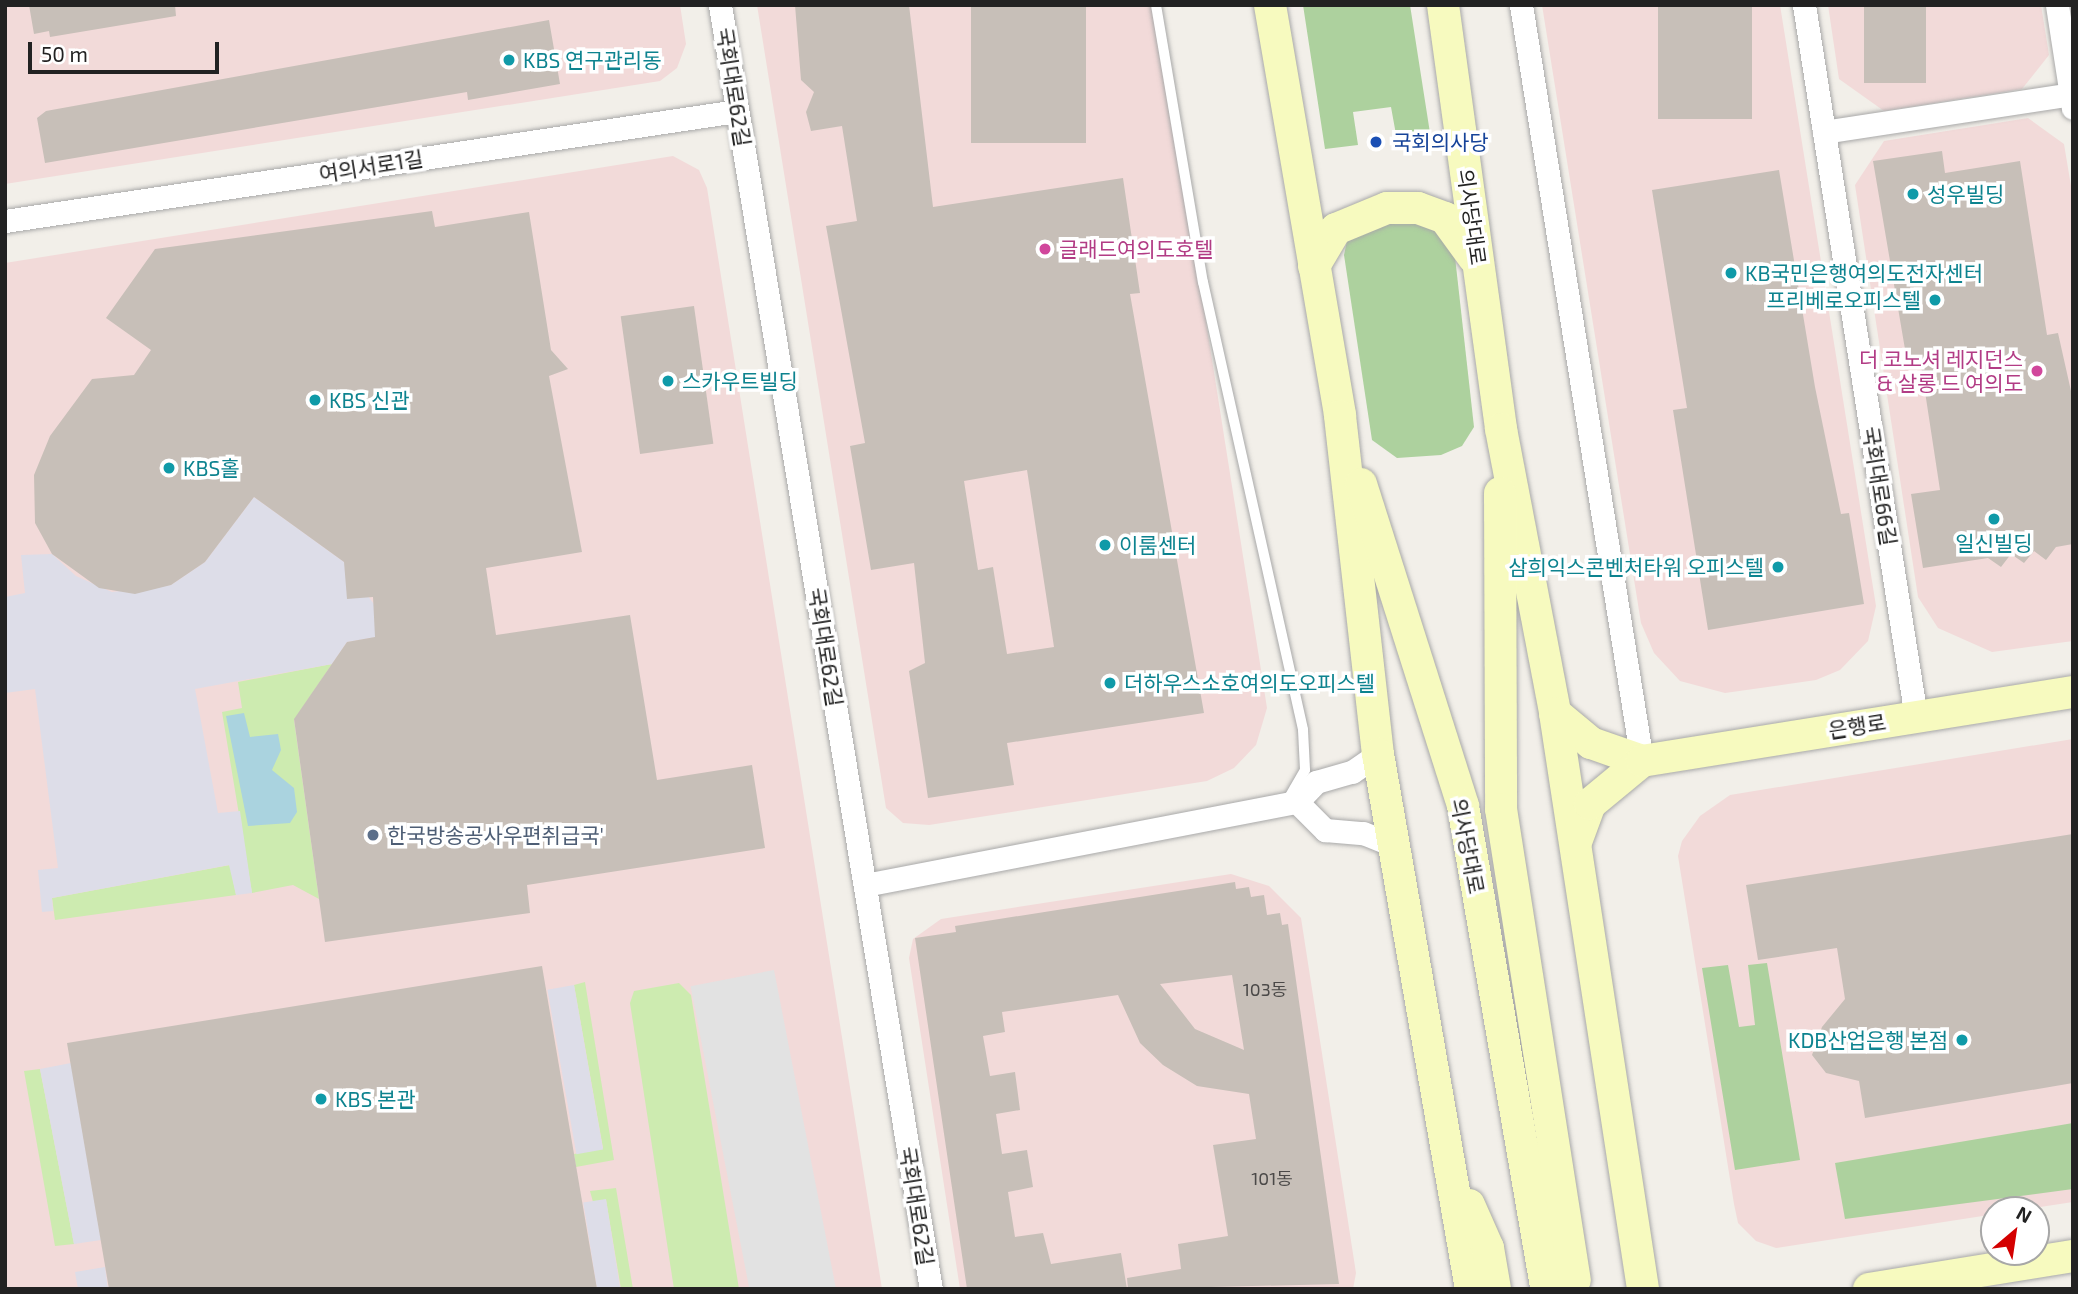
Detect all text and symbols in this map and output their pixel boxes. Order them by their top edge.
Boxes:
street label: 국회대로62길 [712,26,756,148]
scale bar [32,28,222,72]
text: 50 m [41,41,88,66]
place label: KBS 연구관리동 [523,47,661,73]
marker: KBS 연구관리동 [501,52,517,68]
place label: 국회의사당 [1392,129,1489,155]
marker: 국회의사당 [1366,132,1386,152]
street label: 여의서로1길 [317,145,425,187]
street label: 의사당대로 [1453,167,1491,267]
place label: 성우빌딩 [1927,181,2004,207]
marker: 성우빌딩 [1905,186,1921,202]
place label: 글래드여의도호텔 [1059,236,1214,262]
marker: 글래드여의도호텔 [1037,241,1053,257]
place label: KB국민은행여의도전자센터 [1745,260,1983,286]
marker: KB국민은행여의도전자센터 [1723,265,1739,281]
place label: 프리베로오피스텔 [1766,287,1921,313]
marker: 프리베로오피스텔 [1927,292,1943,308]
place label: 더 코노셔 레지던스 & 살롱 드 여의도 [1859,346,2023,396]
marker: 더 코노셔 레지던스 & 살롱 드 여의도 [2029,363,2045,379]
place label: 스카우트빌딩 [682,368,798,394]
marker: 스카우트빌딩 [660,373,676,389]
place label: KBS 신관 [329,387,410,413]
marker: KBS 신관 [307,392,323,408]
street label: 국회대로66길 [1858,424,1902,548]
place label: KBS홀 [183,455,240,481]
marker: KBS홀 [161,460,177,476]
marker: 일신빌딩 [1986,511,2002,527]
place label: 일신빌딩 [1955,530,2033,556]
place label: 이룸센터 [1119,532,1196,558]
marker: 이룸센터 [1097,537,1113,553]
place label: 삼희익스콘벤처타워 오피스텔 [1508,554,1764,580]
marker: 삼희익스콘벤처타워 오피스텔 [1770,559,1786,575]
street label: 국회대로62길 [804,586,848,708]
place label: 더하우스소호여의도오피스텔 [1124,670,1375,696]
marker: 더하우스소호여의도오피스텔 [1102,675,1118,691]
street label: 은행로 [1826,709,1888,743]
street label: 의사당대로 [1446,796,1490,896]
place label: 한국방송공사우편취급국' [387,822,604,848]
marker: 한국방송공사우편취급국' [365,827,381,843]
house number: 103동 [1243,978,1287,1000]
place label: KDB산업은행 본점 [1788,1027,1948,1053]
marker: KDB산업은행 본점 [1954,1032,1970,1048]
place label: KBS 본관 [335,1086,416,1112]
marker: KBS 본관 [313,1091,329,1107]
street label: 국회대로62길 [895,1145,939,1267]
house number: 101동 [1251,1167,1293,1189]
north arrow [1980,1196,2050,1266]
text: N [2013,1201,2036,1227]

